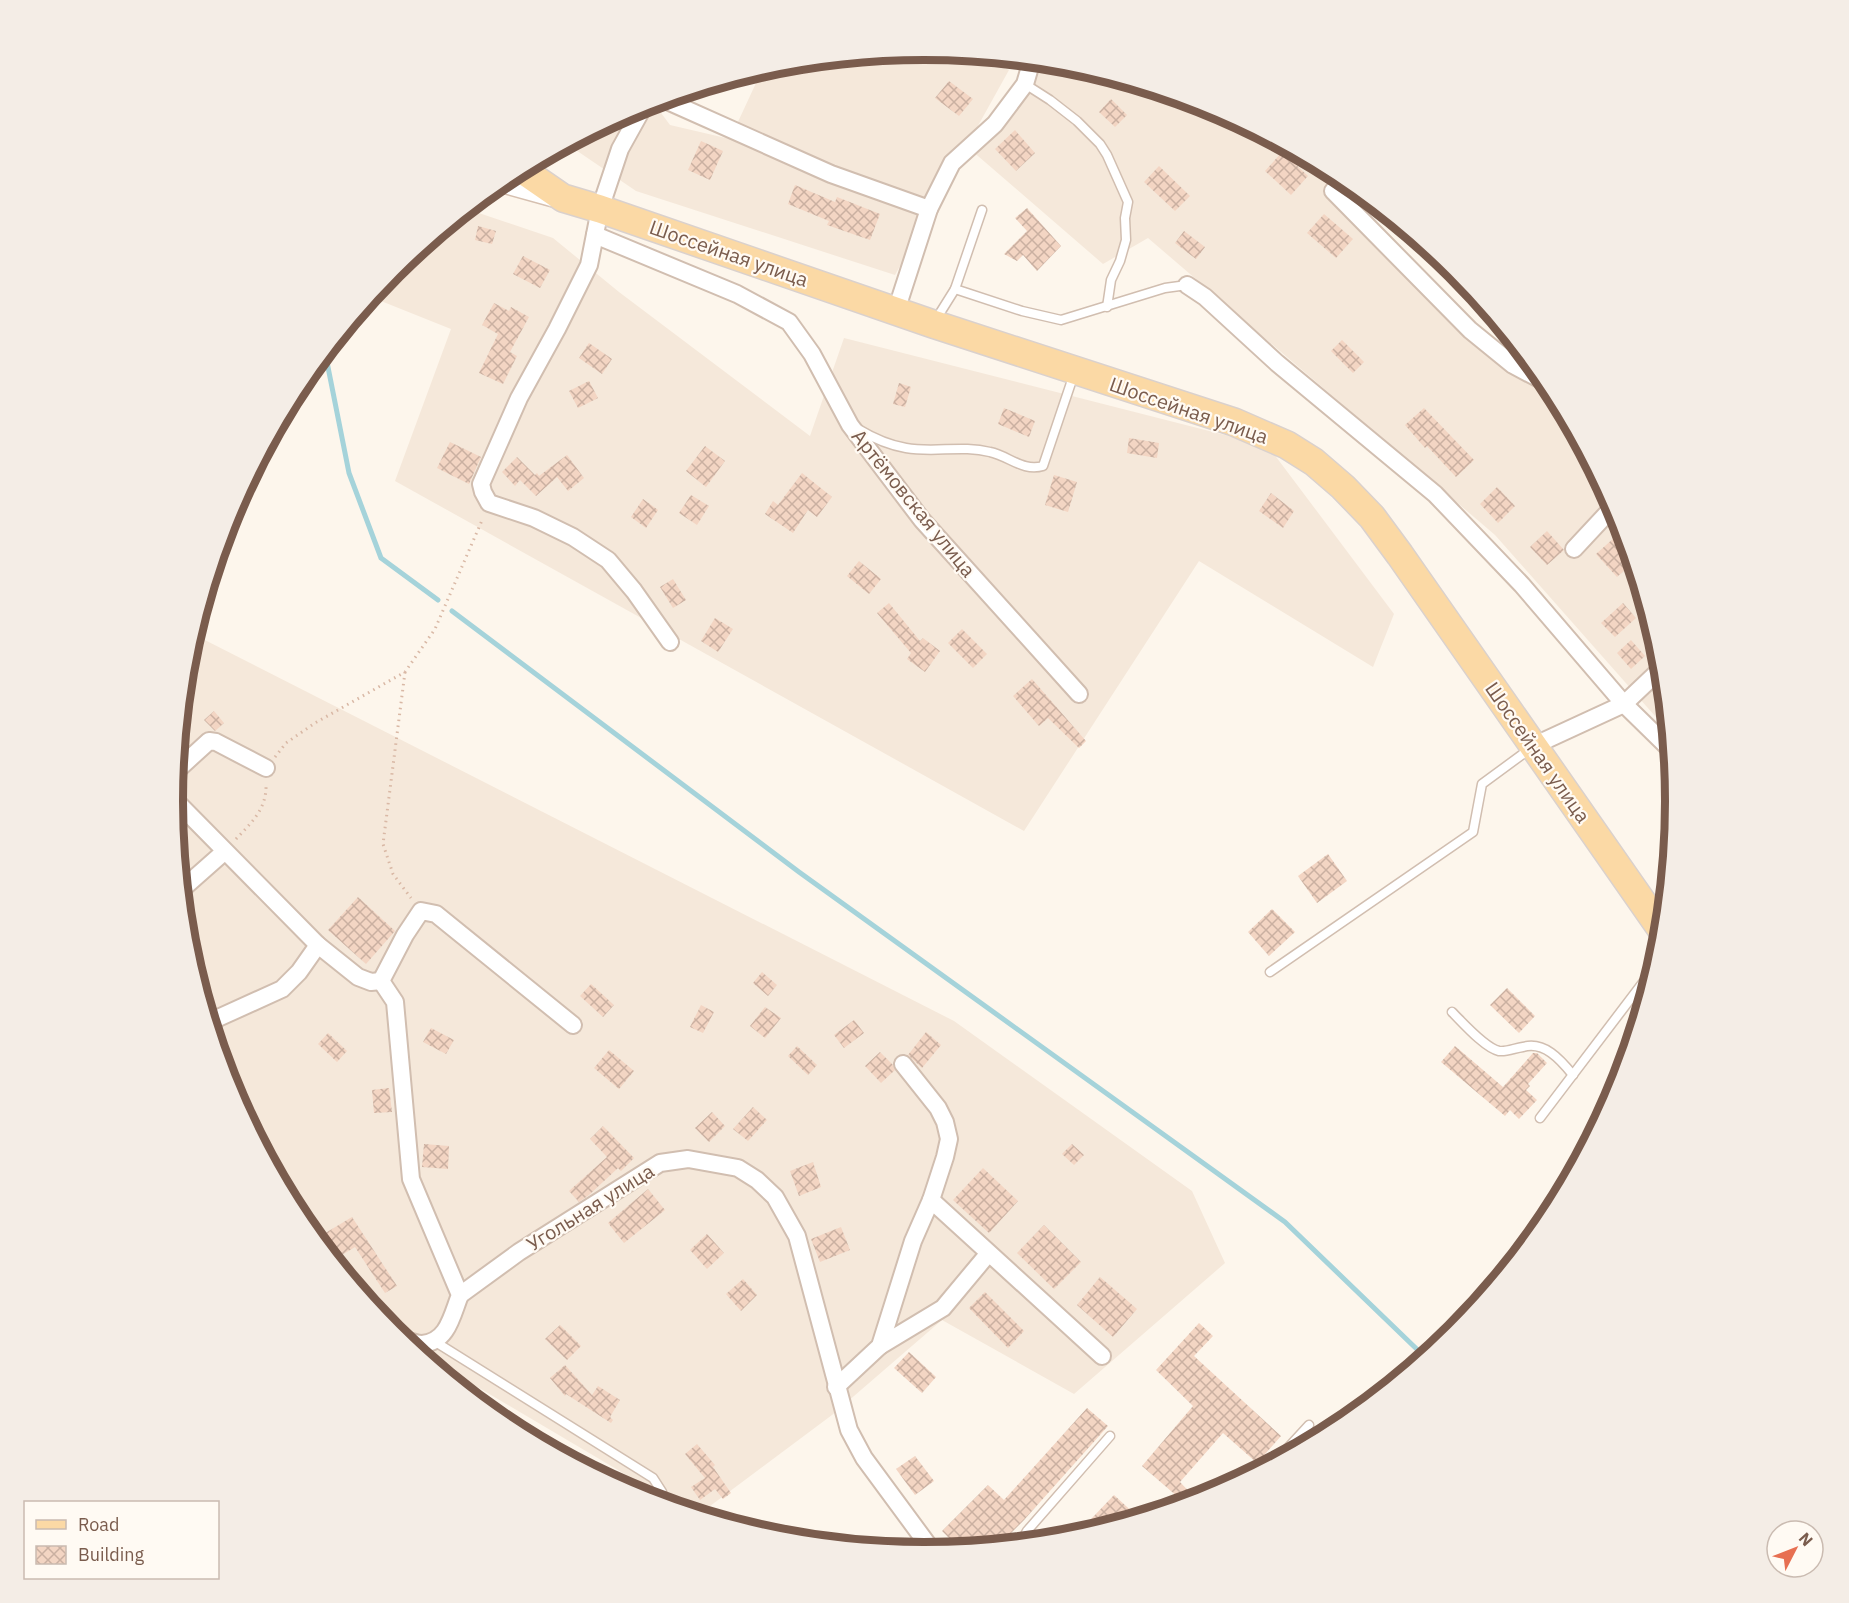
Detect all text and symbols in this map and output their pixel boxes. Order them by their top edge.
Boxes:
street label: Шоссейная улица [646,213,812,293]
street label: Шоссейная улица [1106,370,1272,450]
street label: Артёмовская улица [846,423,982,583]
street label: Шоссейная улица [1479,676,1597,828]
street label: Угольная улица [521,1157,659,1257]
legend [24,1501,219,1579]
text: Road [78,1513,119,1536]
north arrow [1765,1519,1825,1579]
text: N [1795,1528,1817,1550]
text: Building [78,1543,145,1566]

